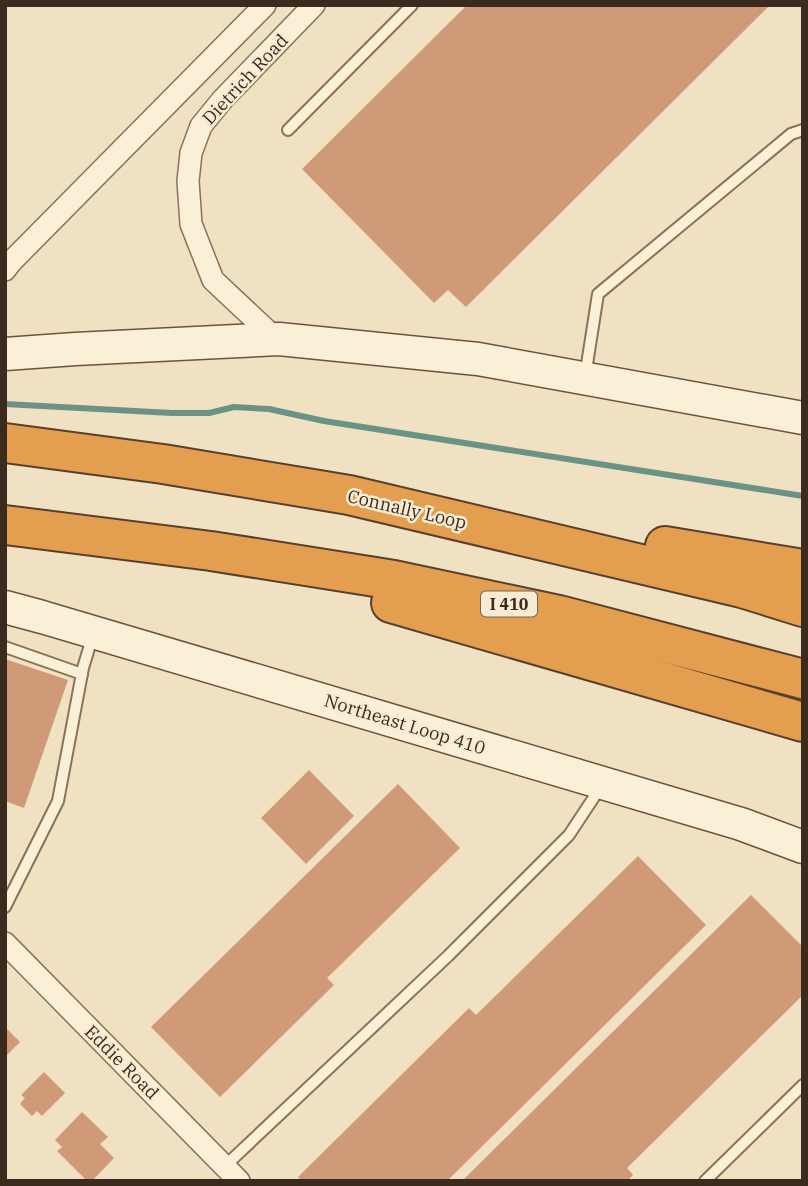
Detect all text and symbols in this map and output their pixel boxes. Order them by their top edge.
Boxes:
street label: Dietrich Road [197,29,293,129]
street label: Connally Loop [345,484,469,534]
road number: I 410 [481,592,537,617]
street label: Northeast Loop 410 [322,689,488,759]
street label: Eddie Road [80,1020,164,1104]

